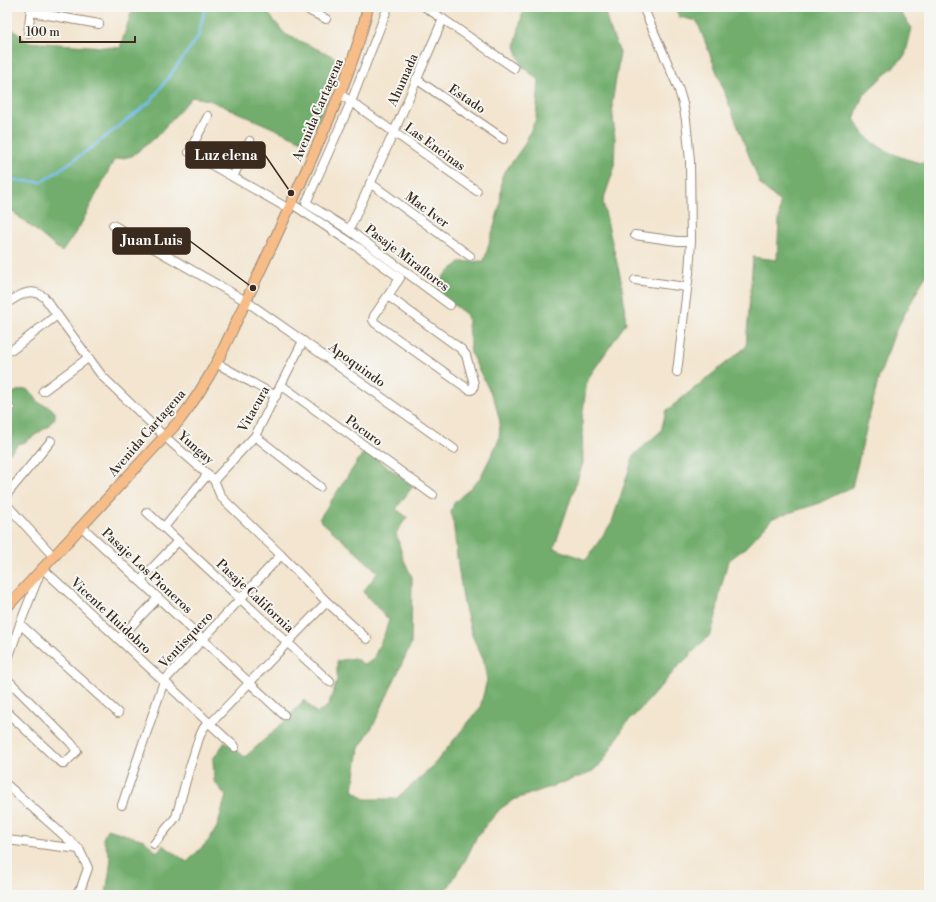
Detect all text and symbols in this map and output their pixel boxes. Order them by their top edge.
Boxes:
scale bar [20,18,135,44]
text: 100 m [26,25,60,40]
street label: Ahumada [384,51,422,110]
street label: Avenida Cartagena [289,56,347,165]
street label: Estado [446,81,488,117]
street label: Las Encinas [402,120,469,175]
callout: Luz elena [186,142,265,168]
text: Luz elena [195,147,258,165]
street label: Mac Iver [402,189,453,232]
street label: Pasaje Miraflores [362,221,453,295]
callout: Juan Luis [113,228,190,254]
text: Juan Luis [119,232,183,250]
street label: Apoquindo [325,339,388,391]
street label: Vitacura [234,383,273,436]
street label: Avenida Cartagena [104,386,189,481]
street label: Pocuro [342,412,386,450]
street label: Yungay [174,427,218,468]
street label: Pasaje Los Pioneros [98,525,196,617]
street label: Pasaje California [213,556,297,636]
street label: Vicente Huidobro [67,574,155,657]
street label: Ventisquero [155,608,216,672]

